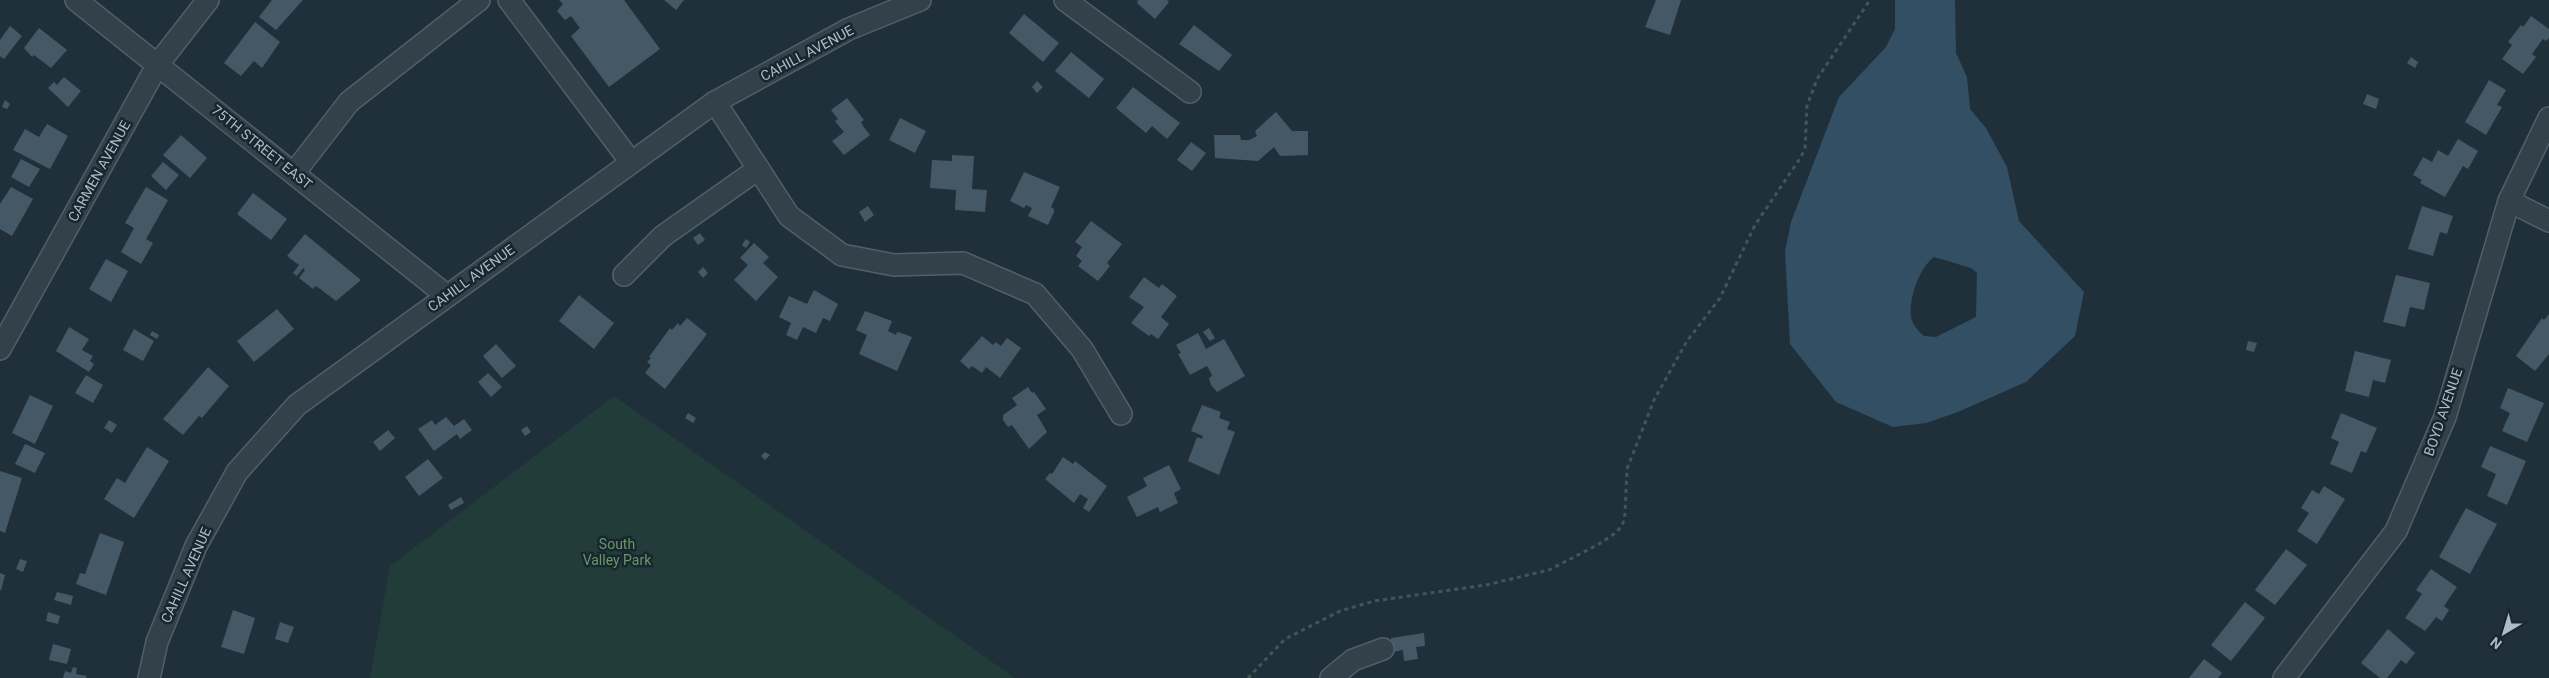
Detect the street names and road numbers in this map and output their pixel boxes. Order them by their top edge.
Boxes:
street label: CAHILL AVENUE [758,22,856,84]
street label: 75TH STREET EAST [209,102,316,193]
street label: CARMEN AVENUE [65,118,133,224]
street label: CAHILL AVENUE [425,241,517,315]
street label: BOYD AVENUE [2421,366,2465,458]
street label: CAHILL AVENUE [158,525,214,625]

